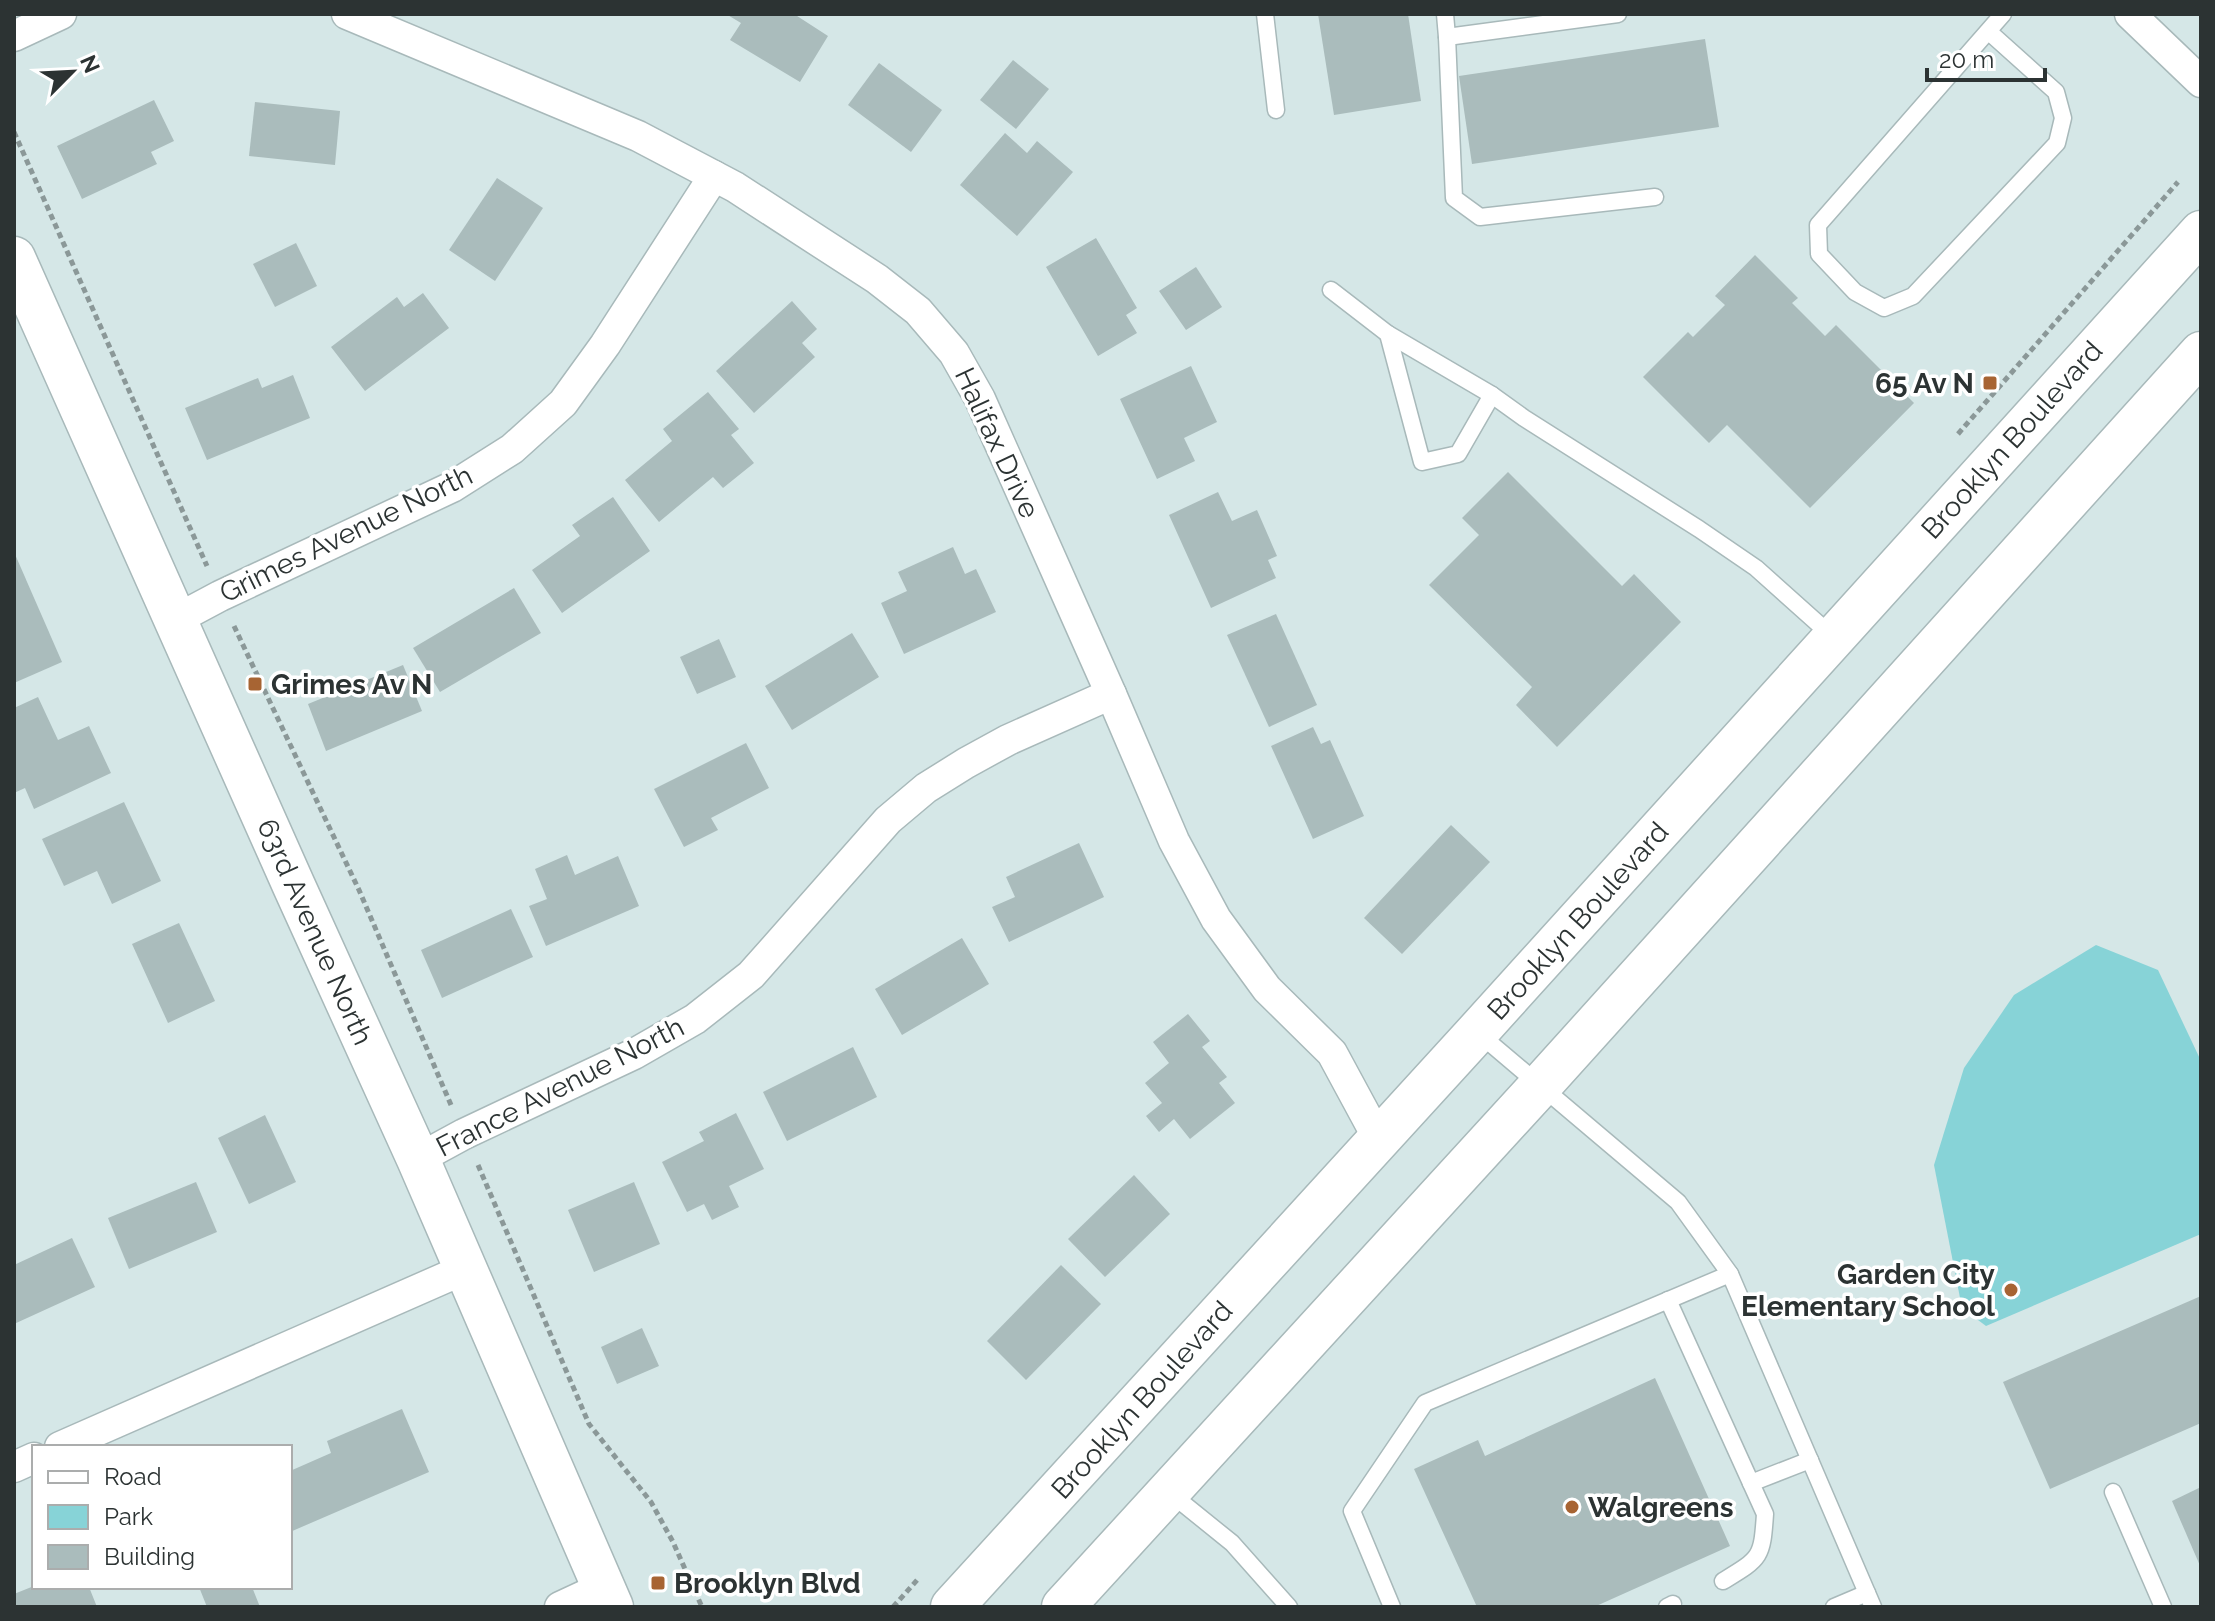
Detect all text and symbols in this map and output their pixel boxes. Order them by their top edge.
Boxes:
north arrow [32,32,112,112]
scale bar [1927,32,2045,82]
text: 20 m [1939,45,1994,74]
text: N [75,51,106,77]
street label: Brooklyn Boulevard [1915,334,2109,546]
street label: Halifax Drive [948,363,1046,523]
place label: 65 Av N [1875,367,1974,400]
marker: 65 Av N [1981,374,1999,392]
street label: Grimes Avenue North [214,458,478,610]
place label: Grimes Av N [271,668,432,701]
marker: Grimes Av N [246,675,264,693]
street label: 63rd Avenue North [250,814,380,1050]
street label: Brooklyn Boulevard [1481,815,1675,1027]
street label: France Avenue North [431,1010,689,1164]
place label: Garden City Elementary School [1741,1258,1996,1323]
marker: Garden City Elementary School [2002,1281,2020,1299]
street label: Brooklyn Boulevard [1045,1294,1239,1506]
legend [32,1445,292,1589]
text: Road [104,1462,162,1491]
place label: Walgreens [1588,1491,1734,1524]
marker: Walgreens [1563,1498,1581,1516]
text: Park [104,1502,153,1531]
text: Building [104,1542,195,1571]
place label: Brooklyn Blvd [674,1567,861,1600]
marker: Brooklyn Blvd [649,1574,667,1592]

